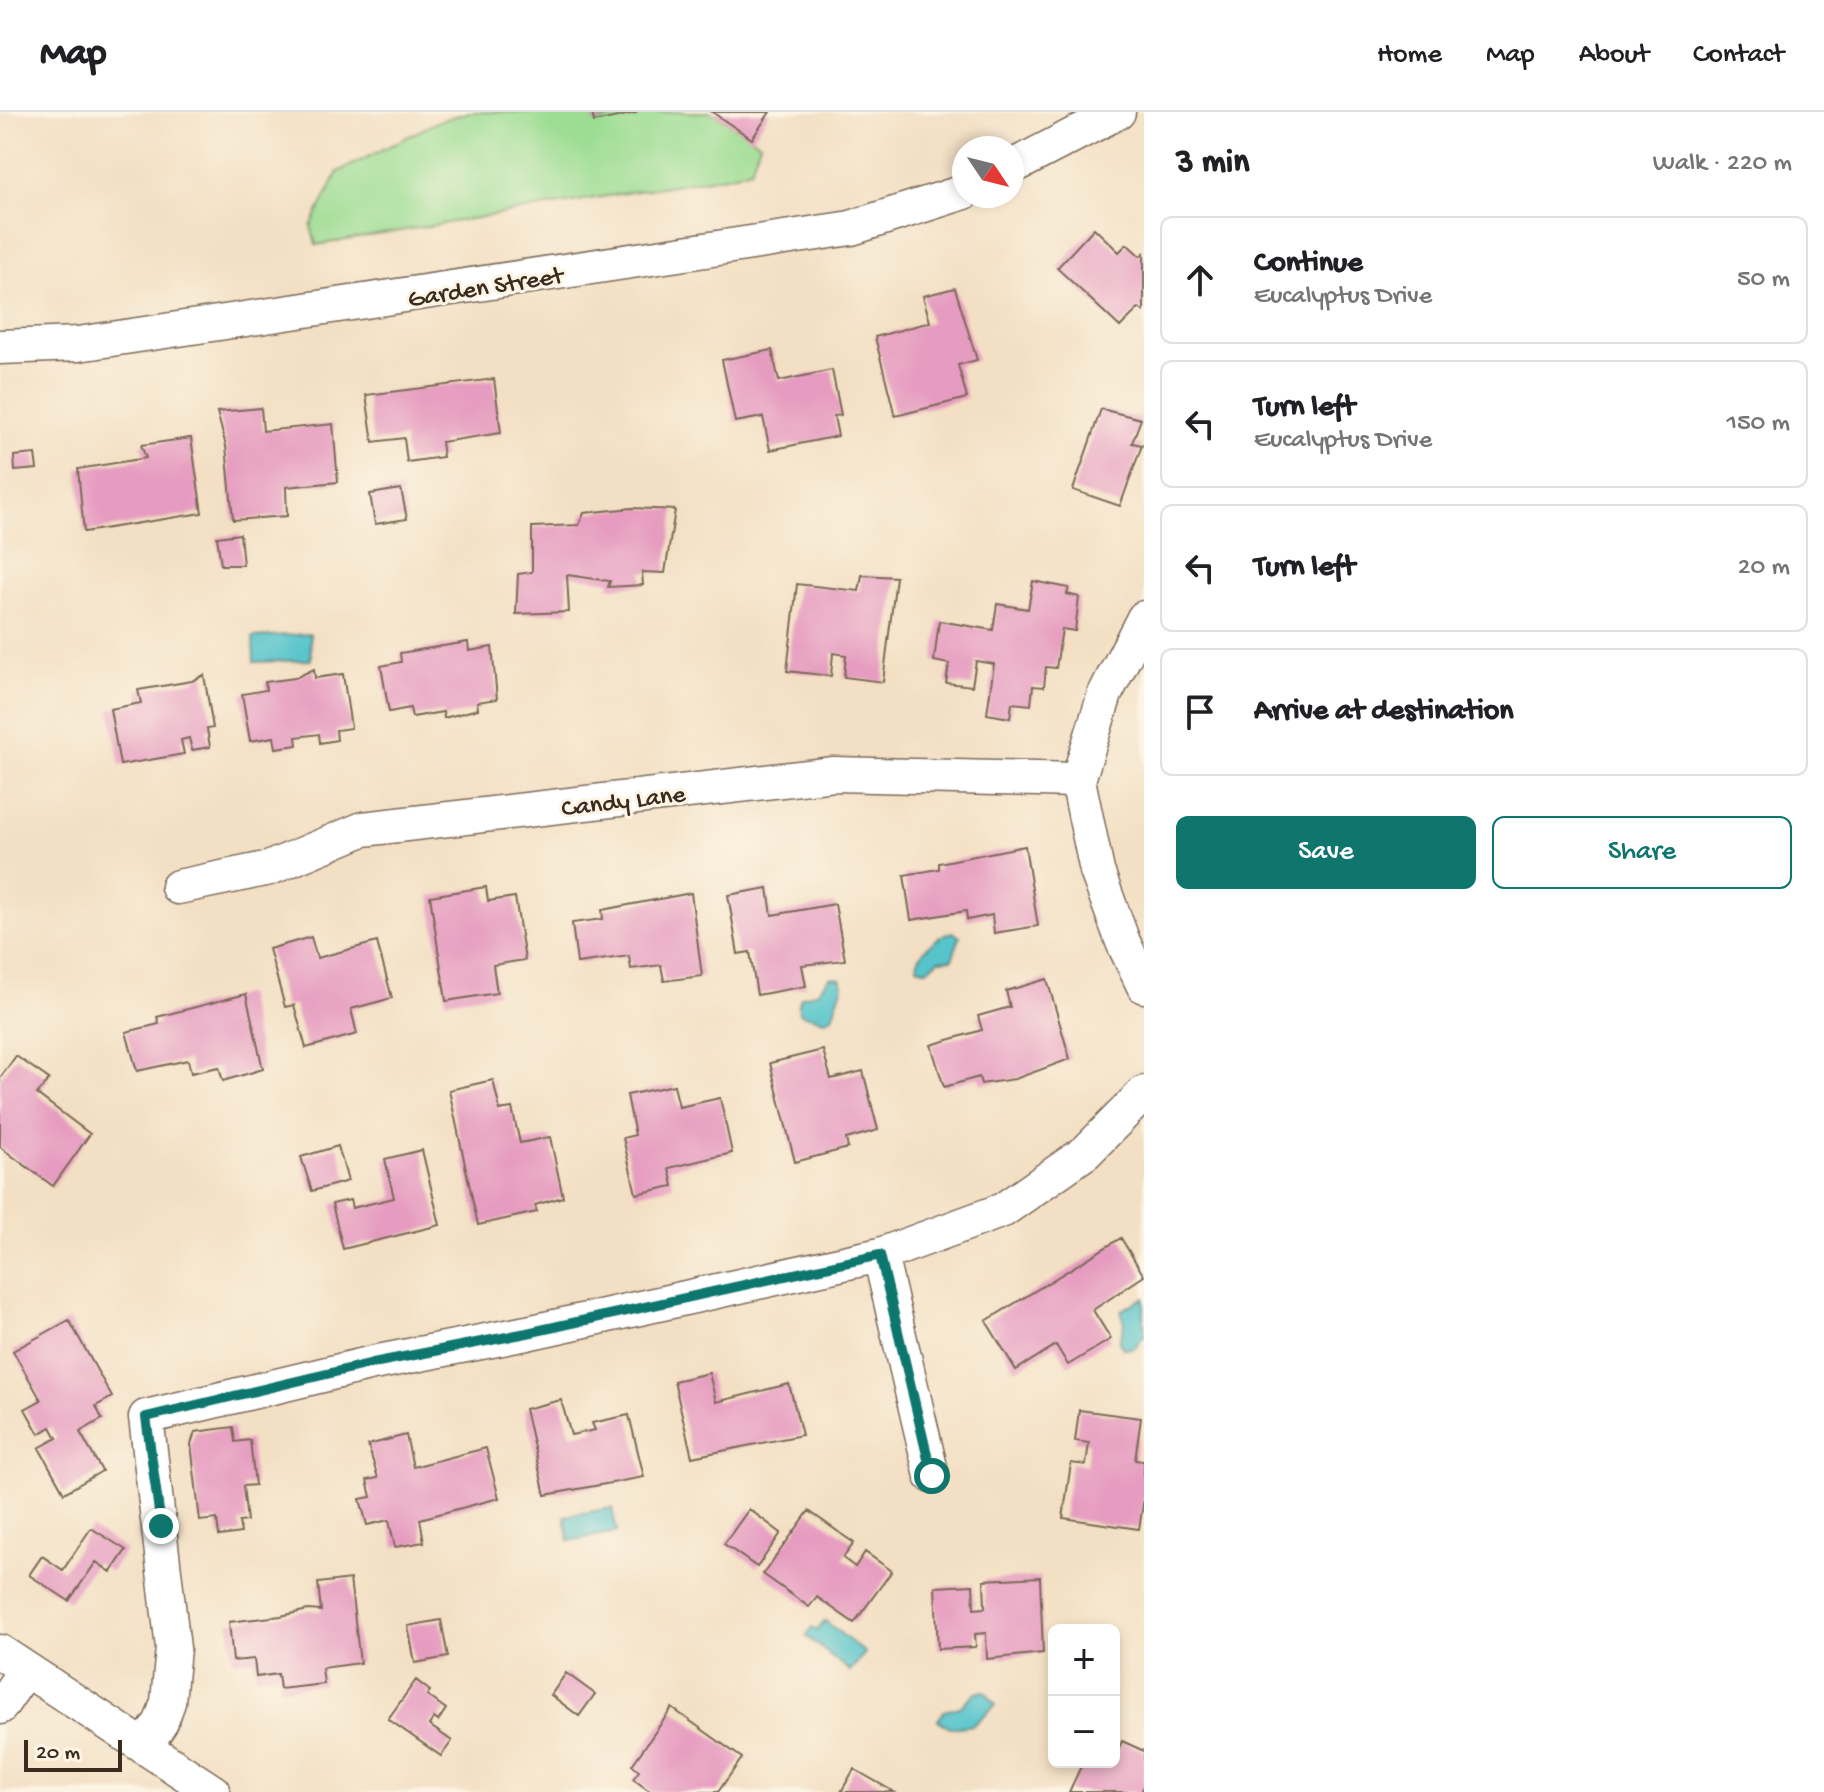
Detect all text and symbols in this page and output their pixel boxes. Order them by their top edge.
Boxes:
text: Map [40,33,106,77]
text: Home [1377,39,1442,72]
text: Map [1486,39,1535,72]
text: About [1579,39,1649,72]
text: Contact [1693,39,1784,72]
north arrow [952,136,1024,208]
text: 3 min [1176,144,1249,184]
text: Walk · 220 m [1653,149,1792,180]
text: Continue [1254,247,1363,282]
icon: ahead [1178,258,1222,302]
street label: Garden Street [406,262,568,317]
text: 50 m [1737,265,1790,296]
text: Eucalyptus Drive [1254,282,1432,313]
text: Turn left [1254,391,1355,426]
icon: left [1178,402,1222,446]
text: 150 m [1726,409,1790,440]
text: Eucalyptus Drive [1254,426,1432,457]
icon: left [1178,546,1222,590]
text: Turn left [1254,551,1355,586]
text: 20 m [1738,553,1790,584]
icon: arrive [1178,690,1222,734]
text: Arrive at destination [1254,695,1514,730]
street label: Candy Lane [560,780,688,826]
button: Save [1176,816,1476,889]
button: Share [1492,816,1792,889]
route start [914,1458,950,1494]
route end [143,1508,179,1544]
map controls [1048,1624,1120,1768]
button: + [1048,1624,1120,1696]
button: − [1048,1696,1120,1768]
scale bar [24,1736,122,1772]
text: 20 m [36,1741,80,1767]

